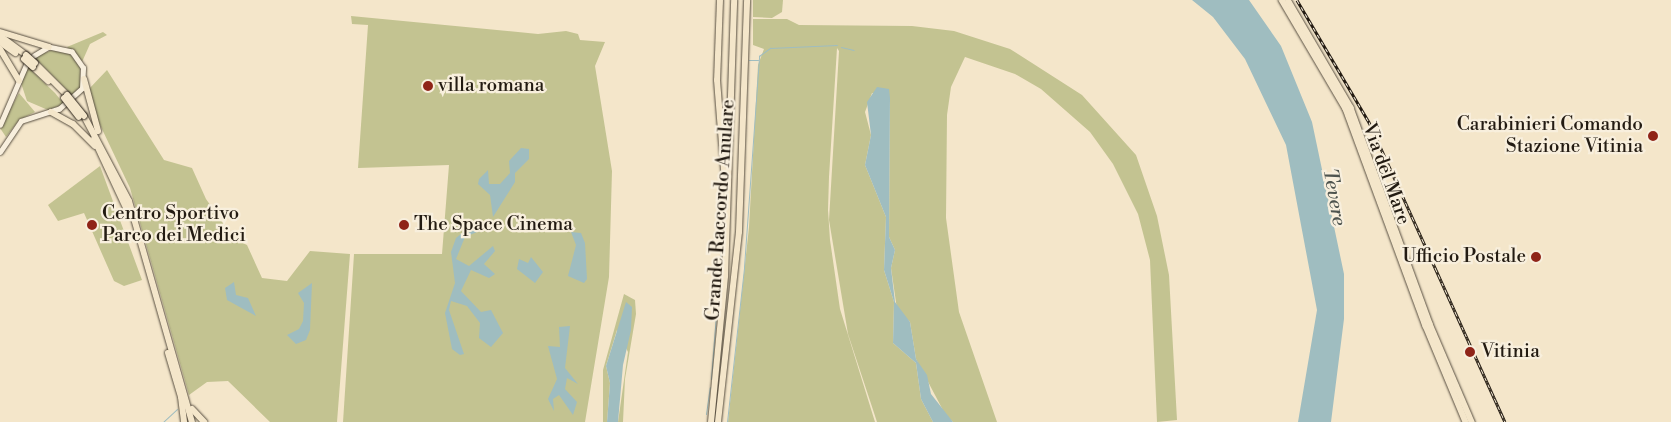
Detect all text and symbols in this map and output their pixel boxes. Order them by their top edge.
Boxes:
place label: villa romana [438,75,544,97]
marker: villa romana [422,80,434,92]
street label: Grande Raccordo Anulare [702,98,740,322]
place label: Carabinieri Comando Stazione Vitinia [1457,114,1643,158]
street label: Via del Mare [1357,120,1415,228]
marker: Carabinieri Comando Stazione Vitinia [1647,130,1659,142]
water label: Tevere [1317,166,1351,228]
place label: Centro Sportivo Parco dei Medici [102,203,246,247]
place label: The Space Cinema [414,214,573,236]
marker: Centro Sportivo Parco dei Medici [86,219,98,231]
marker: The Space Cinema [398,219,410,231]
place label: Ufficio Postale [1402,246,1526,268]
marker: Ufficio Postale [1530,251,1542,263]
place label: Vitinia [1481,341,1540,363]
marker: Vitinia [1463,345,1477,359]

